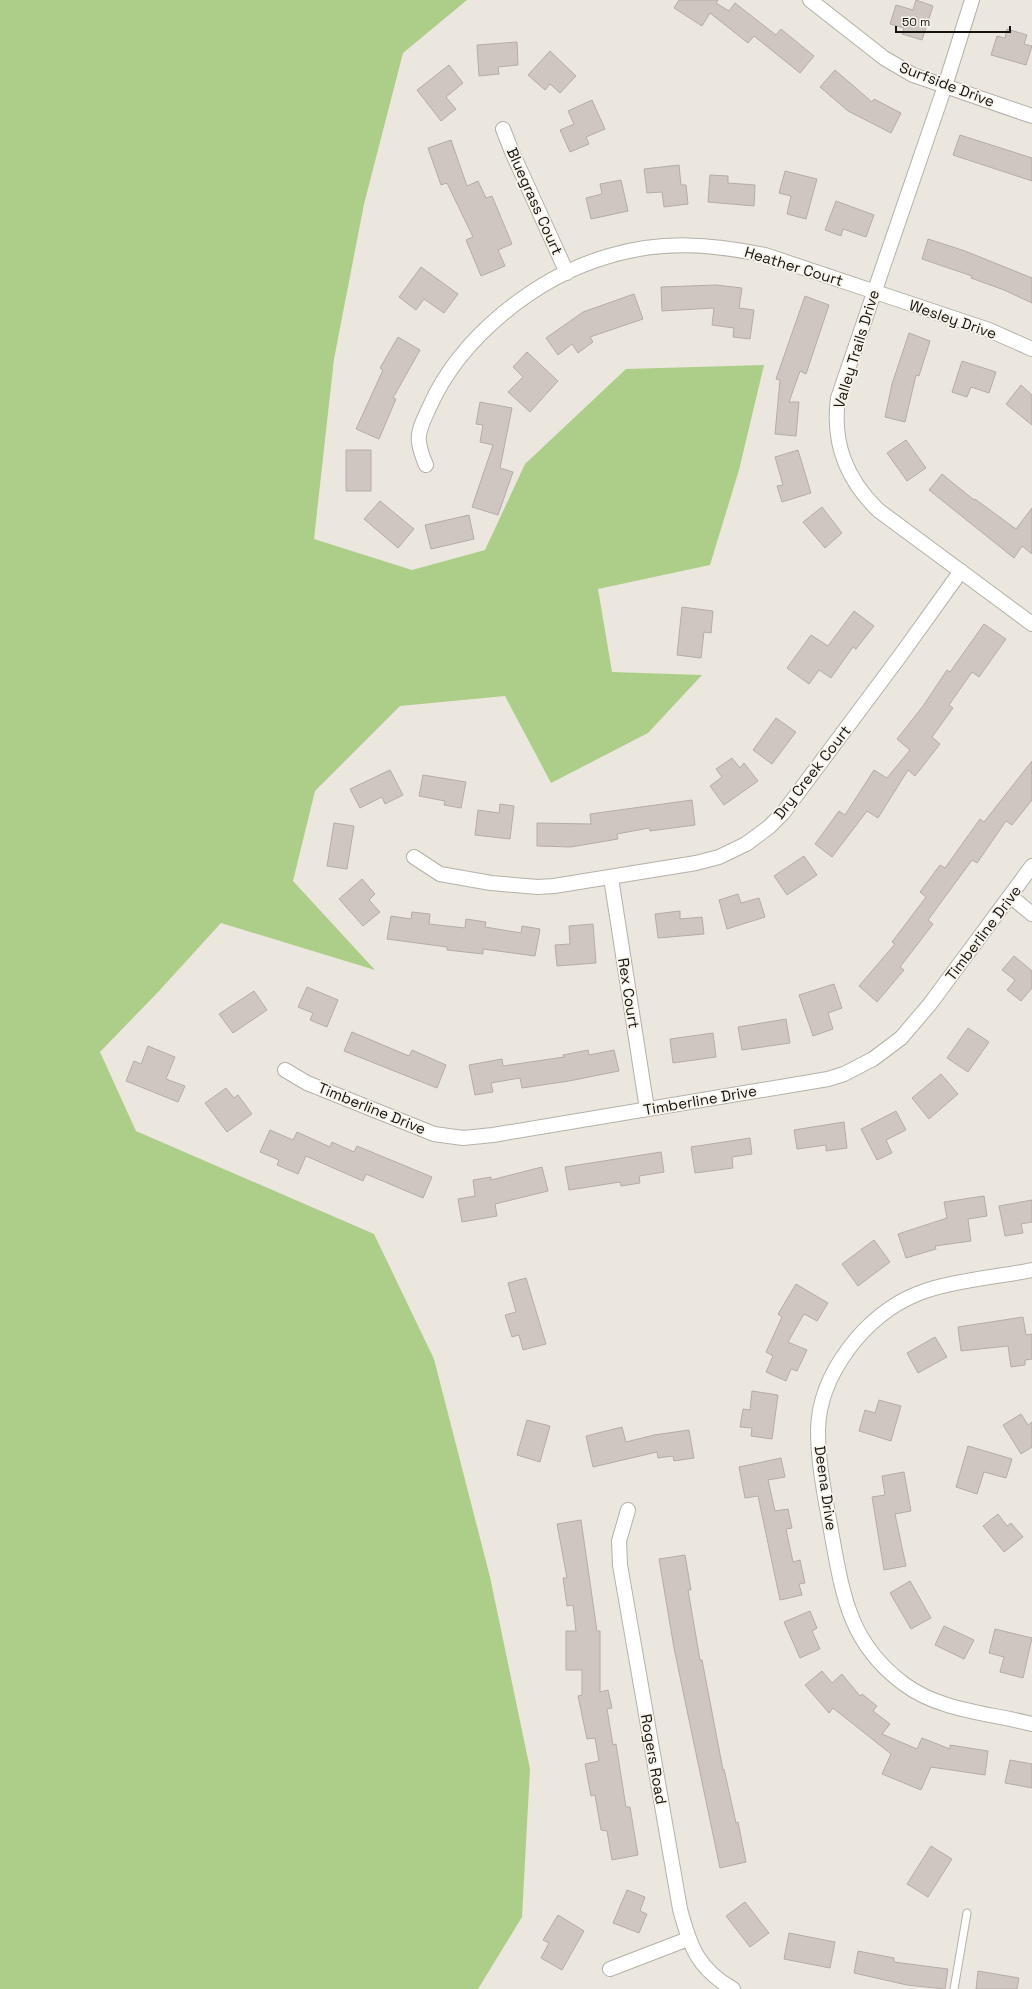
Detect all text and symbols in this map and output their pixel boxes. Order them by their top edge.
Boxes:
scale bar [896,8,1010,34]
text: 50 m [902,14,930,30]
street label: Surfside Drive [897,57,997,111]
street label: Bluegrass Court [503,144,567,258]
street label: Heather Court [742,242,846,290]
street label: Valley Trails Drive [829,287,883,411]
street label: Wesley Drive [907,295,999,343]
street label: Dry Creek Court [769,721,855,823]
street label: Timberline Drive [941,881,1025,985]
street label: Rex Court [614,956,644,1030]
street label: Timberline Drive [315,1078,429,1138]
street label: Timberline Drive [642,1081,758,1119]
street label: Deena Drive [811,1444,841,1532]
street label: Rogers Road [637,1712,671,1806]

